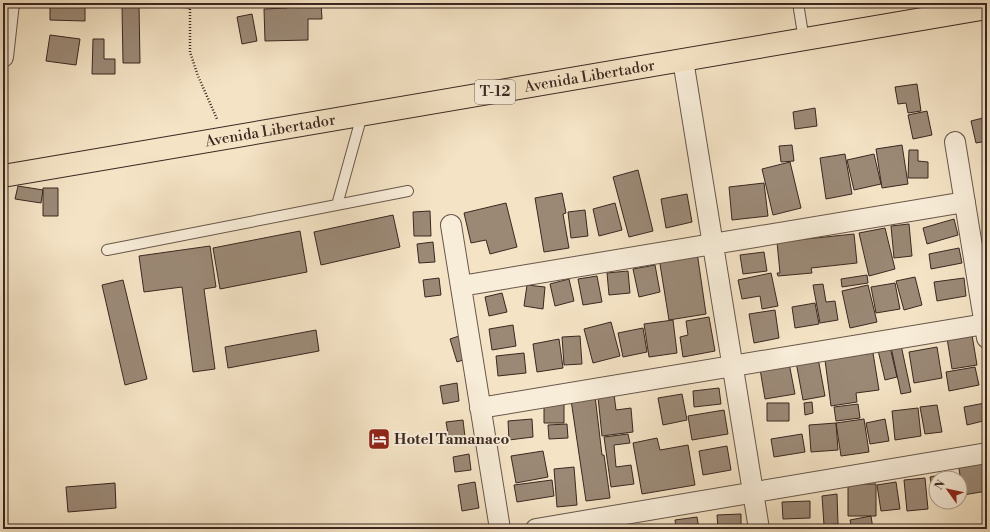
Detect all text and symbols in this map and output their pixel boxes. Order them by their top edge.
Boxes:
street label: Avenida Libertador [522,55,657,97]
road number: T-12 [475,80,515,104]
street label: Avenida Libertador [202,110,337,151]
hotel icon: Hotel Tamanaco [366,426,392,452]
place label: Hotel Tamanaco [394,430,510,449]
north arrow [928,470,968,510]
text: N [932,477,949,493]

